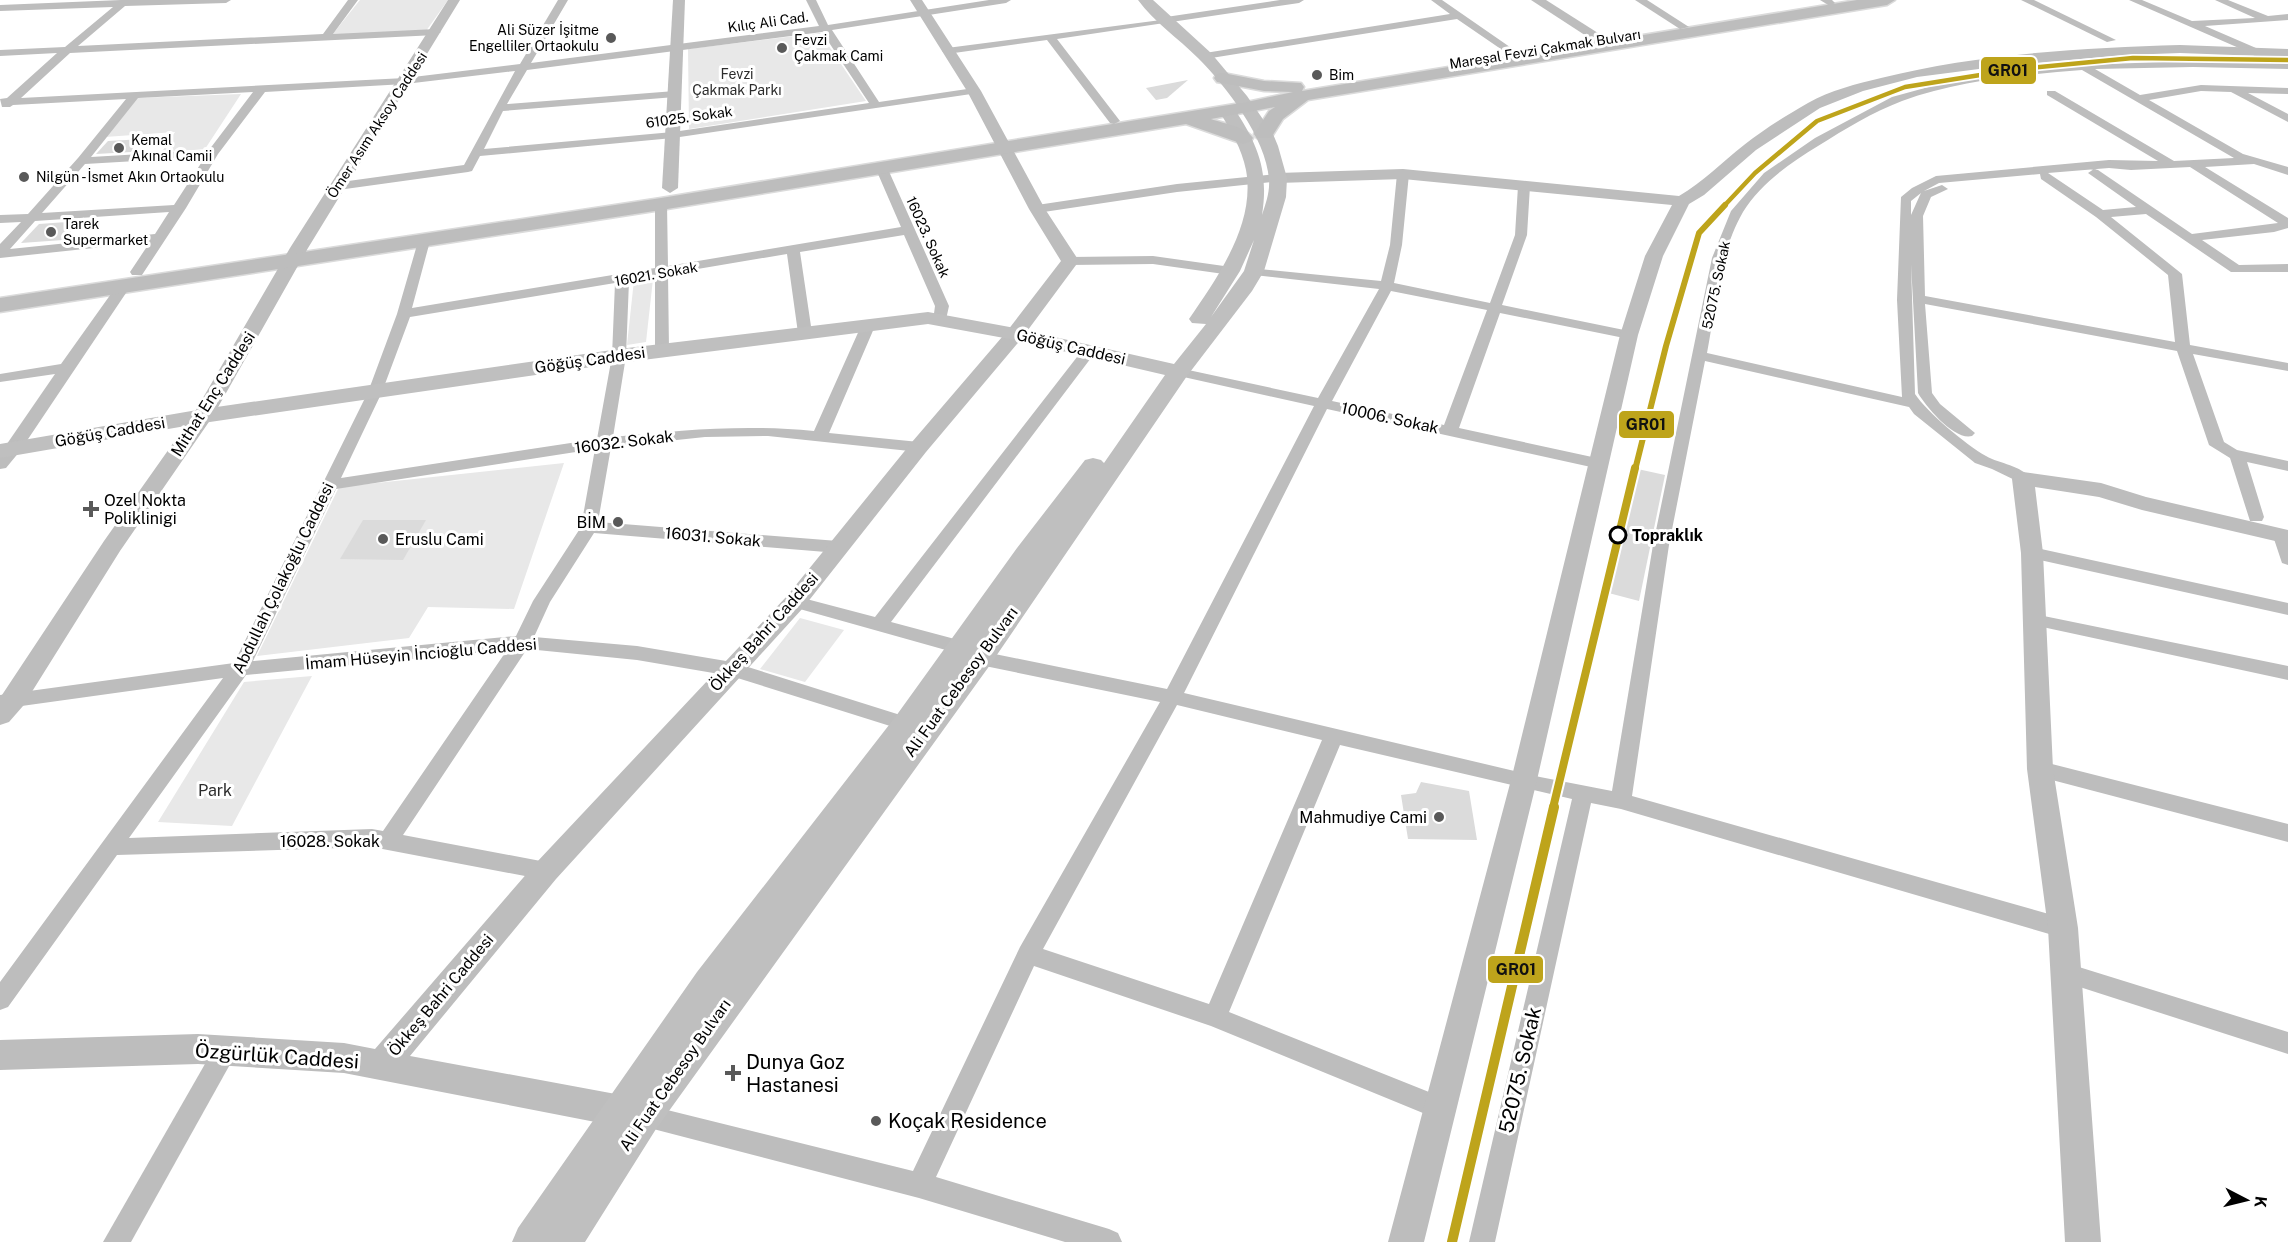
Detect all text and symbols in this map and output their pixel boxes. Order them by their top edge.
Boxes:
street label: Kılıç Ali Cad. [727,8,809,36]
place label: Ali Süzer İşitme Engelliler Ortaokulu [469,20,599,54]
street label: Mareşal Fevzi Çakmak Bulvarı [1448,26,1642,72]
marker: Ali Süzer İşitme Engelliler Ortaokulu [604,31,618,45]
place label: Fevzi Çakmak Cami [794,32,883,64]
marker: Fevzi Çakmak Cami [775,41,789,55]
street label: Ömer Asım Aksoy Caddesi [322,48,430,201]
line badge: GR01 [1980,56,2037,85]
text: GR01 [1988,61,2028,80]
park label: Fevzi Çakmak Parkı [692,66,782,98]
place label: Bim [1329,67,1354,83]
marker: Bim [1310,68,1324,82]
street label: 61025. Sokak [645,103,733,131]
place label: Kemal Akınal Camii [131,132,212,164]
marker: Kemal Akınal Camii [112,141,126,155]
place label: Nilgün - İsmet Akın Ortaokulu [36,167,225,185]
marker: Nilgün - İsmet Akın Ortaokulu [17,170,31,184]
street label: 16023. Sokak [903,194,953,280]
place label: Tarek Supermarket [63,216,148,248]
marker: Tarek Supermarket [44,225,58,239]
street label: 52075. Sokak [1699,239,1733,331]
street label: 16021. Sokak [613,259,699,289]
street label: Göğüş Caddesi [1015,325,1127,369]
street label: Mithat Enç Caddesi [167,328,259,460]
street label: Göğüş Caddesi [533,343,647,377]
street label: 10006. Sokak [1339,398,1441,438]
line badge: GR01 [1618,410,1675,439]
street label: Göğüş Caddesi [53,413,167,451]
text: GR01 [1626,415,1666,434]
street label: 16032. Sokak [574,427,675,457]
street label: Abdullah Çolakoğlu Caddesi [228,479,338,677]
place label: Ozel Nokta Poliklinigi [104,491,186,528]
marker: Ozel Nokta Poliklinigi [82,500,100,518]
place label: BİM [576,512,606,532]
marker: BİM [611,515,625,529]
street label: 16031. Sokak [664,523,762,551]
marker: Topraklık [1609,526,1627,544]
place label: Topraklık [1632,526,1703,545]
place label: Eruslu Cami [395,530,484,549]
marker: Eruslu Cami [376,532,390,546]
street label: Ökkeş Bahri Caddesi [705,568,822,695]
street label: Ali Fuat Cebesoy Bulvarı [900,603,1022,761]
street label: İmam Hüseyin İncioğlu Caddesi [304,633,537,674]
park label: Park [198,781,232,800]
place label: Mahmudiye Cami [1299,808,1427,827]
marker: Mahmudiye Cami [1432,810,1446,824]
street label: 16028. Sokak [280,832,380,851]
street label: Ökkeş Bahri Caddesi [384,930,497,1060]
line badge: GR01 [1487,955,1544,984]
text: GR01 [1496,960,1536,979]
street label: Ali Fuat Cebesoy Bulvarı [615,996,735,1154]
street label: 52075. Sokak [1494,1005,1546,1135]
street label: Özgürlük Caddesi [194,1037,360,1074]
place label: Dunya Goz Hastanesi [746,1050,845,1097]
marker: Dunya Goz Hastanesi [724,1064,742,1082]
place label: Koçak Residence [888,1109,1047,1133]
marker: Koçak Residence [869,1114,883,1128]
north arrow [2216,1170,2276,1230]
text: K [2250,1195,2271,1209]

